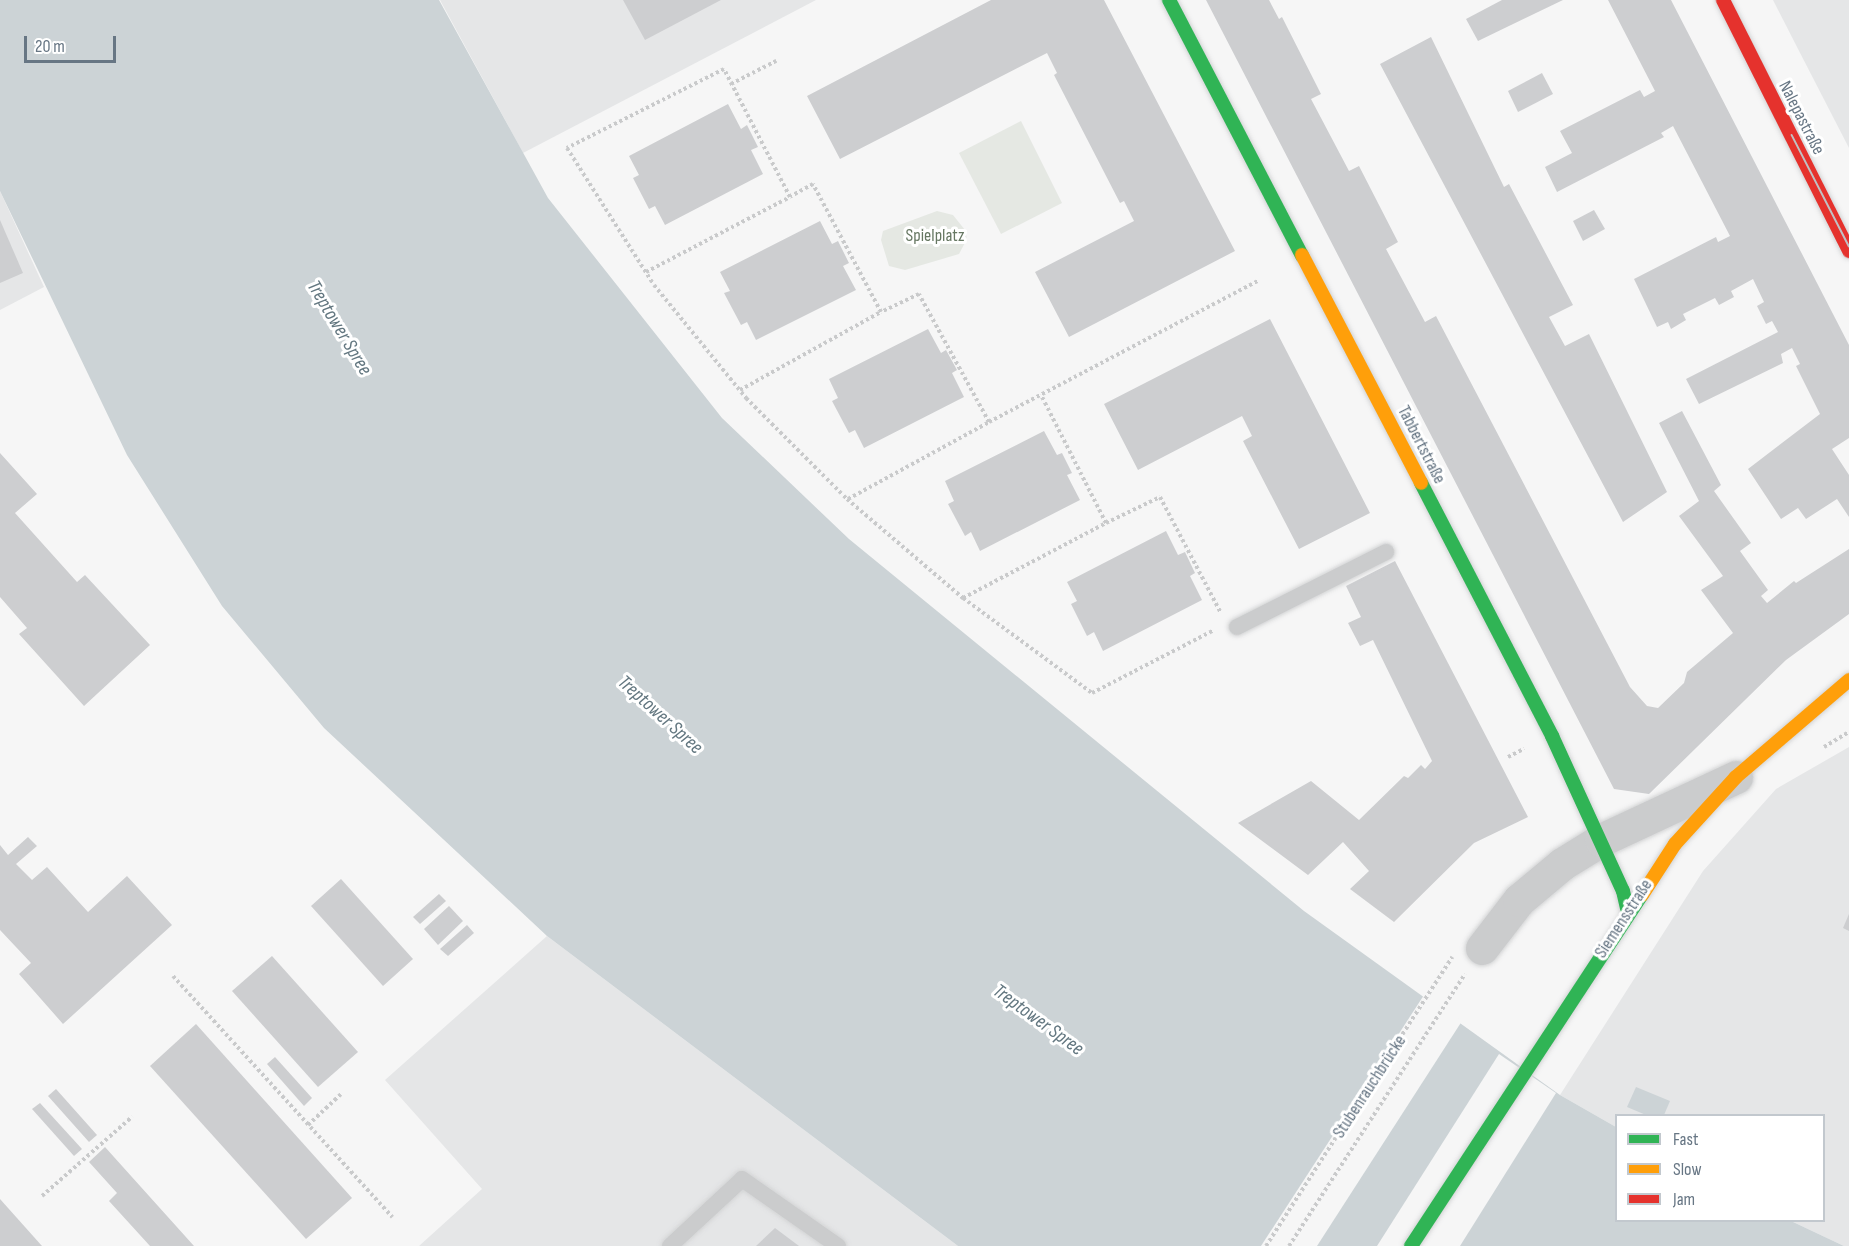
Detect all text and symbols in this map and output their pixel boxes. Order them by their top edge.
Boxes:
scale bar [27,24,118,62]
text: 20 m [35,36,65,57]
street label: Nalepastraße [1773,78,1829,158]
park label: Spielplatz [906,225,964,247]
water label: Treptower Spree [301,276,377,380]
street label: Tabbertstraße [1392,402,1450,488]
water label: Treptower Spree [612,670,708,760]
street label: Siemensstraße [1591,876,1657,962]
water label: Treptower Spree [988,979,1088,1061]
street label: Stubenrauchbrücke [1329,1031,1411,1143]
legend [1615,1114,1825,1222]
text: Fast [1673,1129,1698,1150]
text: Slow [1673,1159,1702,1180]
text: Jam [1673,1189,1695,1210]

